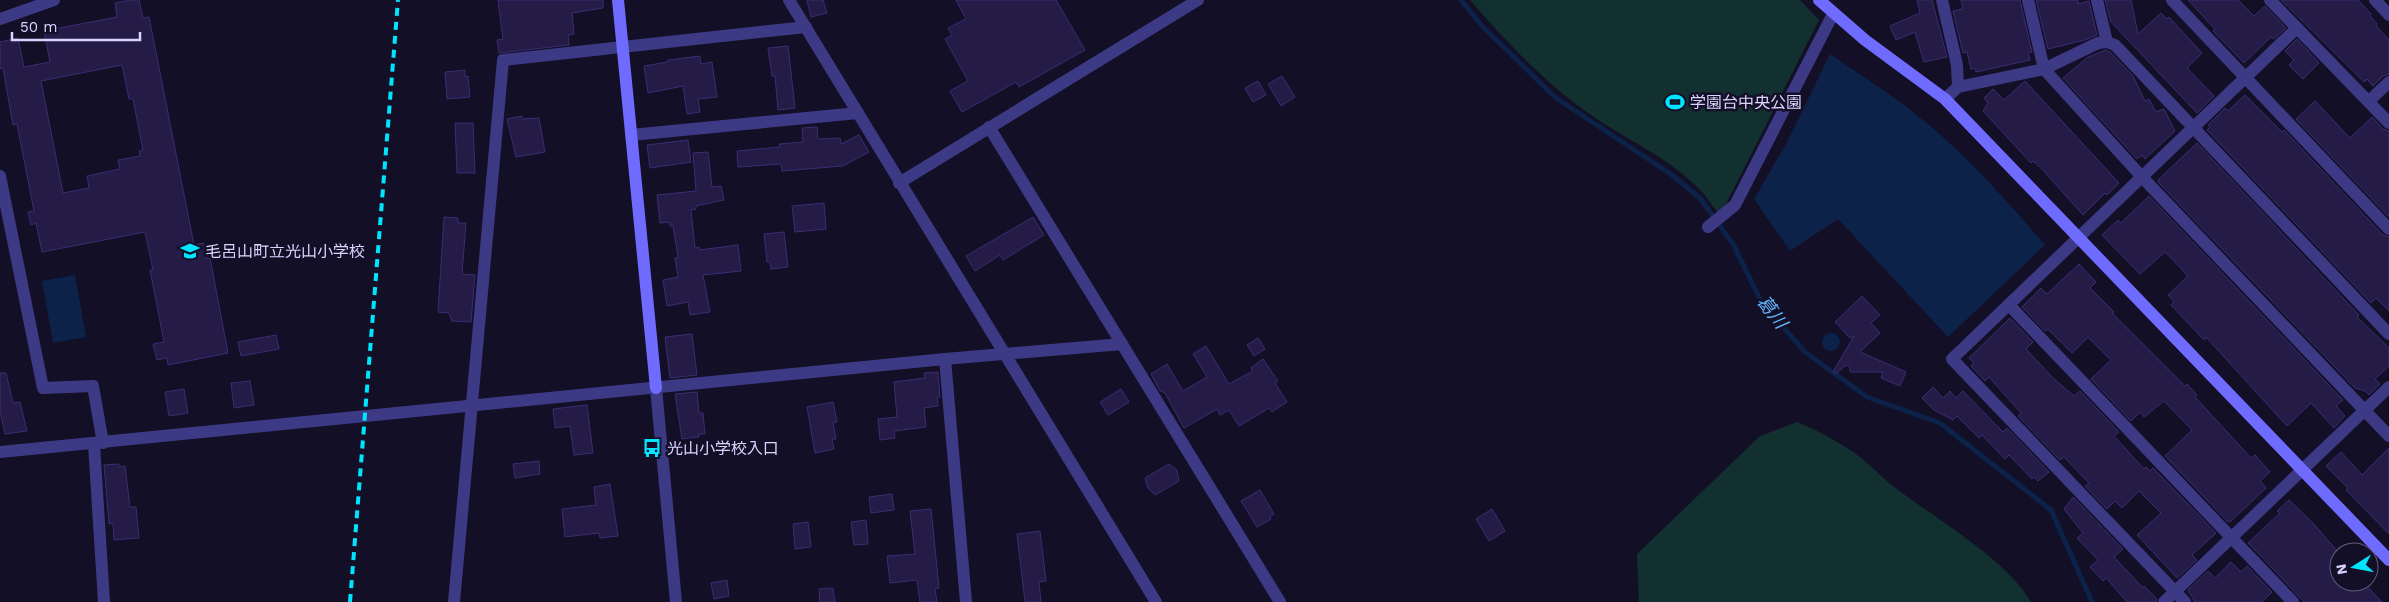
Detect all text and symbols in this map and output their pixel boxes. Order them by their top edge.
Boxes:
scale bar [12,10,140,42]
text: 50 m [20,18,57,36]
sports icon: 学園台中央公園 [1664,91,1686,113]
place label: 学園台中央公園 [1690,93,1802,112]
school or university icon: 毛呂山町立光山小学校 [179,240,201,262]
place label: 毛呂山町立光山小学校 [205,242,365,261]
water label: 葛川 [1753,291,1793,334]
bus stop icon: 光山小学校入口 [641,437,663,459]
place label: 光山小学校入口 [667,439,779,458]
north arrow [2329,542,2379,592]
text: N [2332,563,2350,576]

